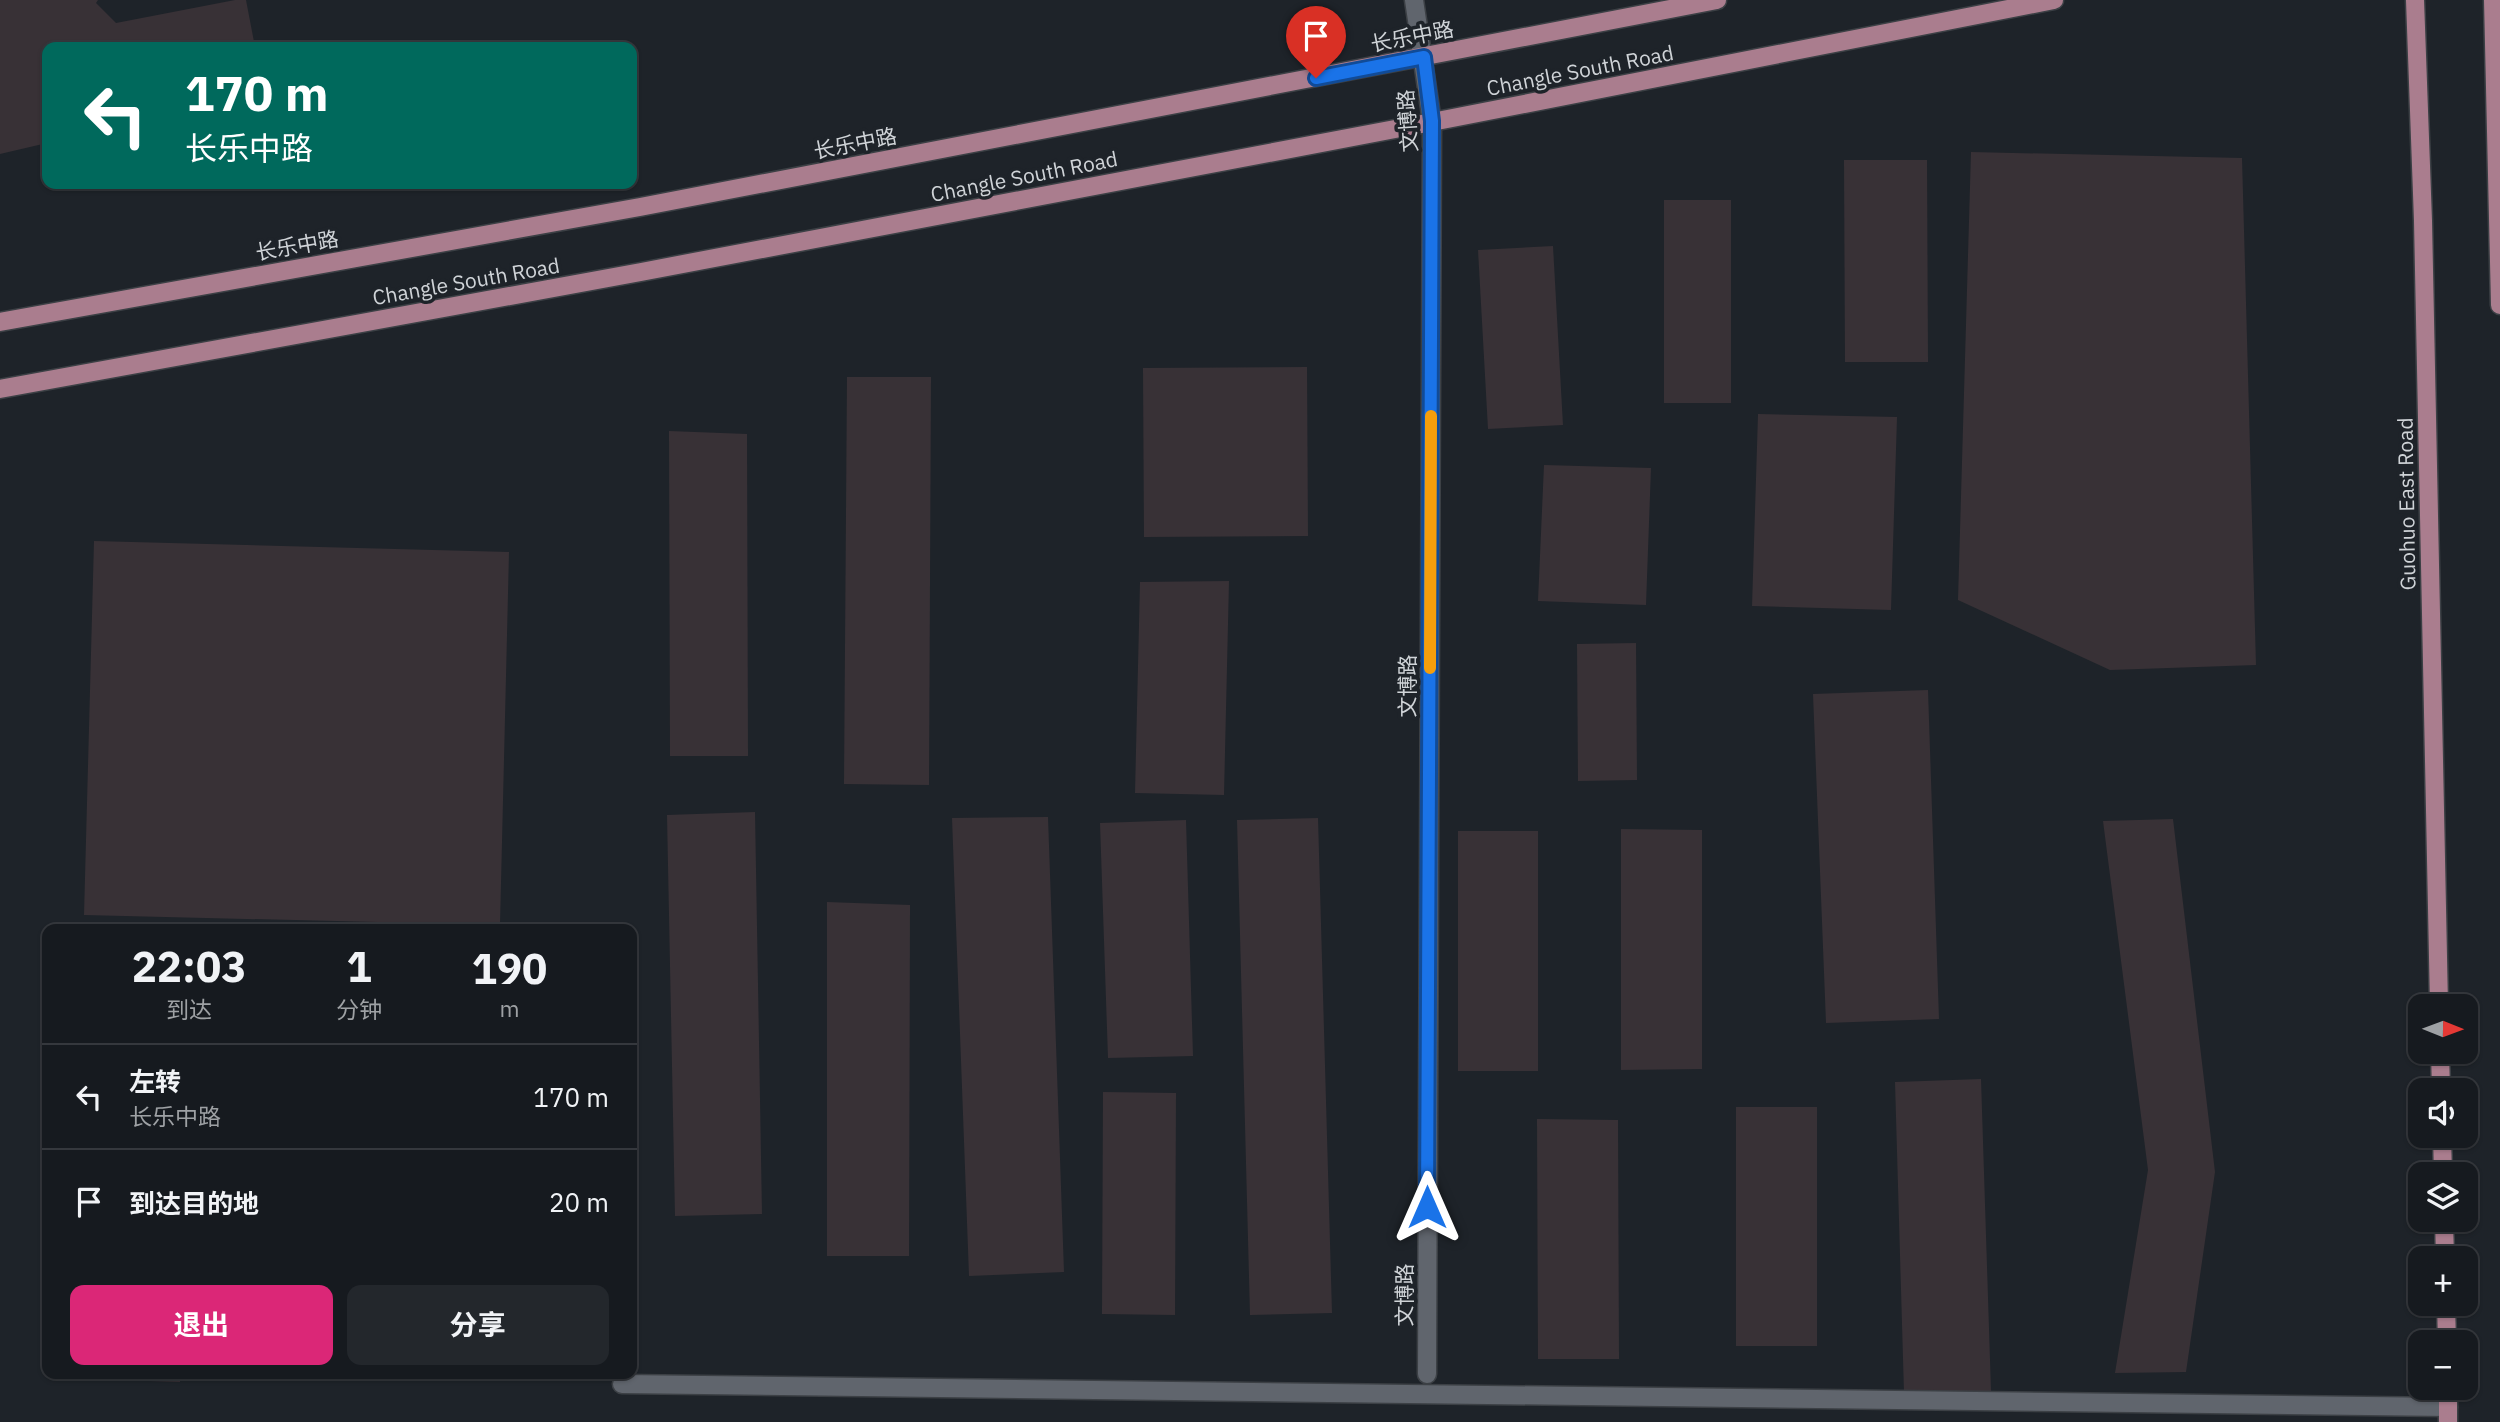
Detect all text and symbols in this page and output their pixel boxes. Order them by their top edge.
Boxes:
pin [1286,6,1346,78]
street label: 长乐中路 [1368,14,1456,58]
icon: arrive [1297,17,1335,55]
street label: Changle South Road [1484,38,1676,102]
text: 170 m [185,61,329,124]
icon: left [70,70,161,161]
street label: 文博路 [1391,89,1423,153]
street label: 长乐中路 [811,121,899,165]
text: 长乐中路 [185,127,313,169]
street label: Changle South Road [928,144,1120,208]
street label: 长乐中路 [253,224,341,266]
street label: Changle South Road [370,251,562,311]
street label: Guohuo East Road [2390,417,2422,591]
street label: 文博路 [1393,655,1421,718]
text: 22:03 [132,939,246,994]
text: 1 [346,939,372,994]
text: 190 [472,941,547,996]
text: m [499,993,520,1023]
text: 到达 [166,994,212,1024]
text: 分钟 [336,994,382,1024]
north arrow [2408,994,2478,1064]
map controls [2408,994,2478,1400]
text: 左转 [129,1064,181,1098]
icon: left [70,1078,108,1116]
button: sound [2408,1078,2478,1148]
text: 170 m [533,1080,609,1114]
text: 长乐中路 [129,1101,221,1131]
button: layers [2408,1162,2478,1232]
position arrow [1390,1170,1464,1244]
icon: arrive [70,1183,108,1221]
text: 20 m [549,1185,609,1219]
text: 到达目的地 [129,1186,259,1220]
button: + [2408,1246,2478,1316]
street label: 文博路 [1390,1264,1418,1327]
button: 退出 [70,1285,333,1365]
button: 分享 [347,1285,609,1365]
button: − [2408,1330,2478,1400]

